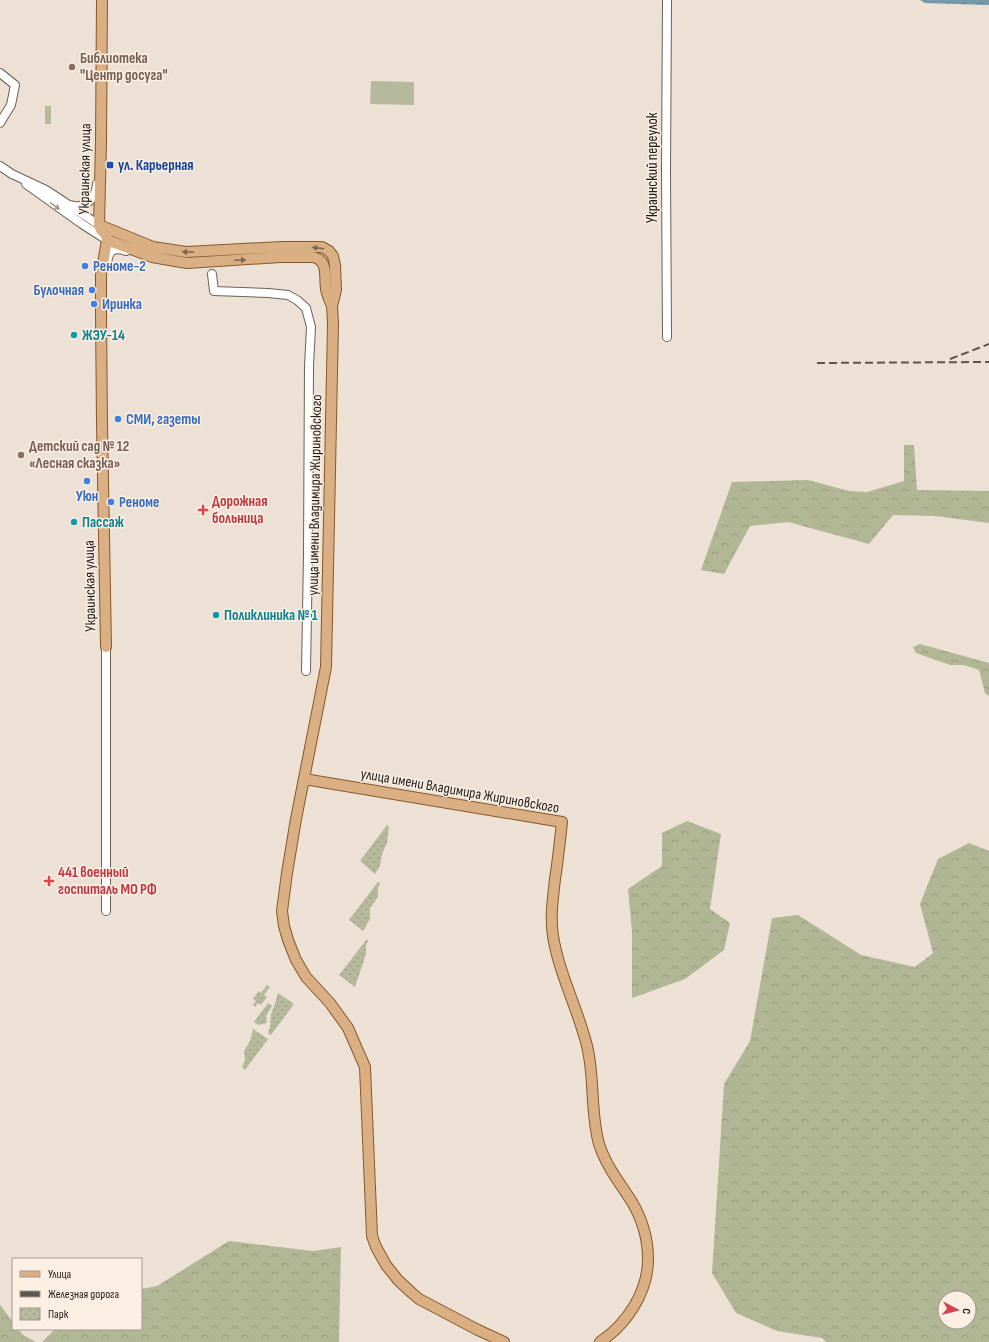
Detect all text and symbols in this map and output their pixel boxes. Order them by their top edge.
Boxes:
place label: Библиотека "Центр досуга" [80,49,168,85]
marker: Библиотека "Центр досуга" [67,62,77,72]
street label: Украинский переулок [643,112,662,223]
street label: Украинская улица [75,123,95,215]
place label: ул. Карьерная [118,156,194,175]
marker: ул. Карьерная [105,160,115,170]
one-way arrow [50,202,60,210]
one-way arrow [312,245,324,251]
one-way arrow [181,249,194,255]
one-way arrow [234,256,246,263]
place label: Реноме-2 [93,257,146,276]
marker: Реноме-2 [80,261,90,271]
place label: Булочная [34,281,84,300]
marker: Булочная [87,285,97,295]
place label: Иринка [102,295,142,314]
marker: Иринка [89,299,99,309]
place label: ЖЭУ-14 [82,326,125,345]
marker: ЖЭУ-14 [69,330,79,340]
street label: улица имени Владимира Жириновского [304,394,326,596]
place label: СМИ, газеты [126,410,200,429]
marker: СМИ, газеты [113,414,123,424]
place label: Детский сад № 12 «Лесная сказка» [29,437,129,473]
marker: Детский сад № 12 «Лесная сказка» [16,450,26,460]
marker: Уюн [82,476,92,486]
place label: Уюн [76,487,98,506]
place label: Дорожная больница [212,492,268,528]
place label: Реноме [119,493,159,512]
marker: Реноме [106,497,116,507]
marker: Дорожная больница [197,504,209,516]
place label: Пассаж [82,513,125,532]
marker: Пассаж [69,517,79,527]
street label: Украинская улица [80,540,100,632]
place label: Поликлиника № 1 [224,606,318,625]
marker: Поликлиника № 1 [211,610,221,620]
street label: улица имени Владимира Жириновского [359,764,561,818]
place label: 441 военный госпиталь МО РФ [58,863,157,899]
marker: 441 военный госпиталь МО РФ [43,875,55,887]
legend [12,1258,142,1330]
text: Улица [48,1267,72,1282]
text: Железная дорога [48,1287,120,1302]
north arrow [937,1290,977,1330]
text: Парк [48,1307,69,1322]
text: С [960,1308,973,1315]

